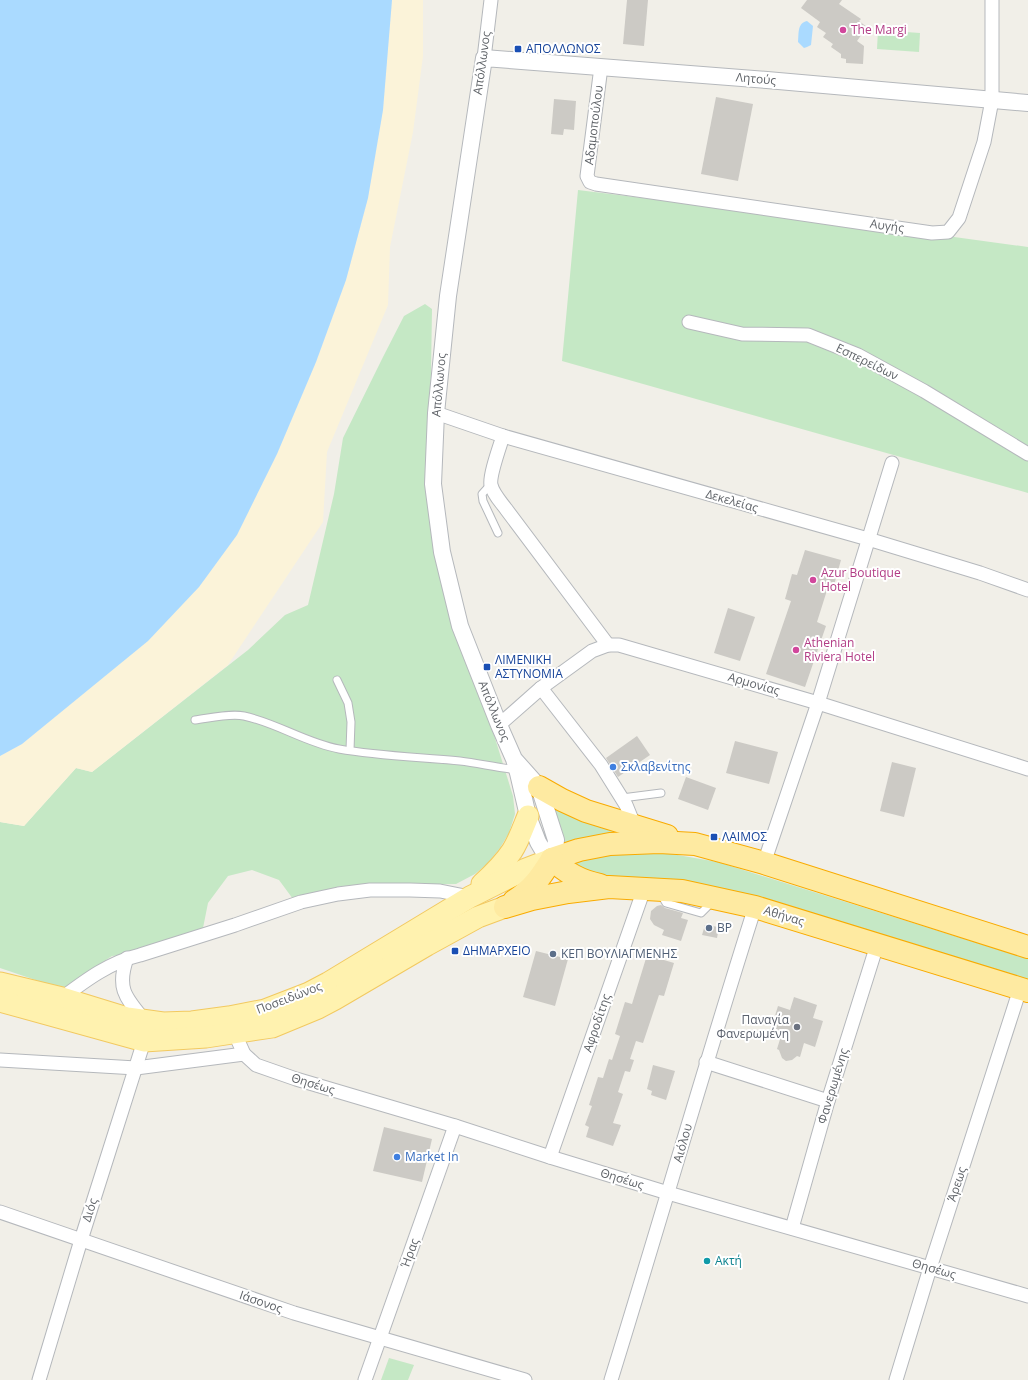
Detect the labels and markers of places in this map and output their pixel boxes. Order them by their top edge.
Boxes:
place label: The Margi [851,21,907,38]
marker: The Margi [838,25,848,35]
place label: ΑΠΟΛΛΩΝΟΣ [526,40,601,57]
marker: ΑΠΟΛΛΩΝΟΣ [513,44,523,54]
place label: Azur Boutique Hotel [821,564,901,595]
marker: Azur Boutique Hotel [808,575,818,585]
place label: Athenian Riviera Hotel [804,634,875,665]
marker: Athenian Riviera Hotel [791,645,801,655]
place label: ΛΙΜΕΝΙΚΗ ΑΣΤΥΝΟΜΙΑ [495,651,563,682]
marker: ΛΙΜΕΝΙΚΗ ΑΣΤΥΝΟΜΙΑ [482,662,492,672]
place label: Σκλαβενίτης [621,758,691,775]
marker: Σκλαβενίτης [608,762,618,772]
place label: ΛΑΙΜΟΣ [722,828,767,845]
marker: ΛΑΙΜΟΣ [709,832,719,842]
place label: BP [717,919,732,936]
marker: BP [704,923,714,933]
place label: ΔΗΜΑΡΧΕΙΟ [463,942,531,959]
place label: ΚΕΠ ΒΟΥΛΙΑΓΜΕΝΗΣ [561,945,677,962]
marker: ΔΗΜΑΡΧΕΙΟ [450,946,460,956]
marker: ΚΕΠ ΒΟΥΛΙΑΓΜΕΝΗΣ [548,949,558,959]
place label: Παναγία Φανερωμένη [716,1011,790,1042]
marker: Παναγία Φανερωμένη [792,1022,802,1032]
place label: Market In [405,1148,459,1165]
marker: Market In [392,1152,402,1162]
place label: Ακτή [715,1252,742,1269]
marker: Ακτή [702,1256,712,1266]

